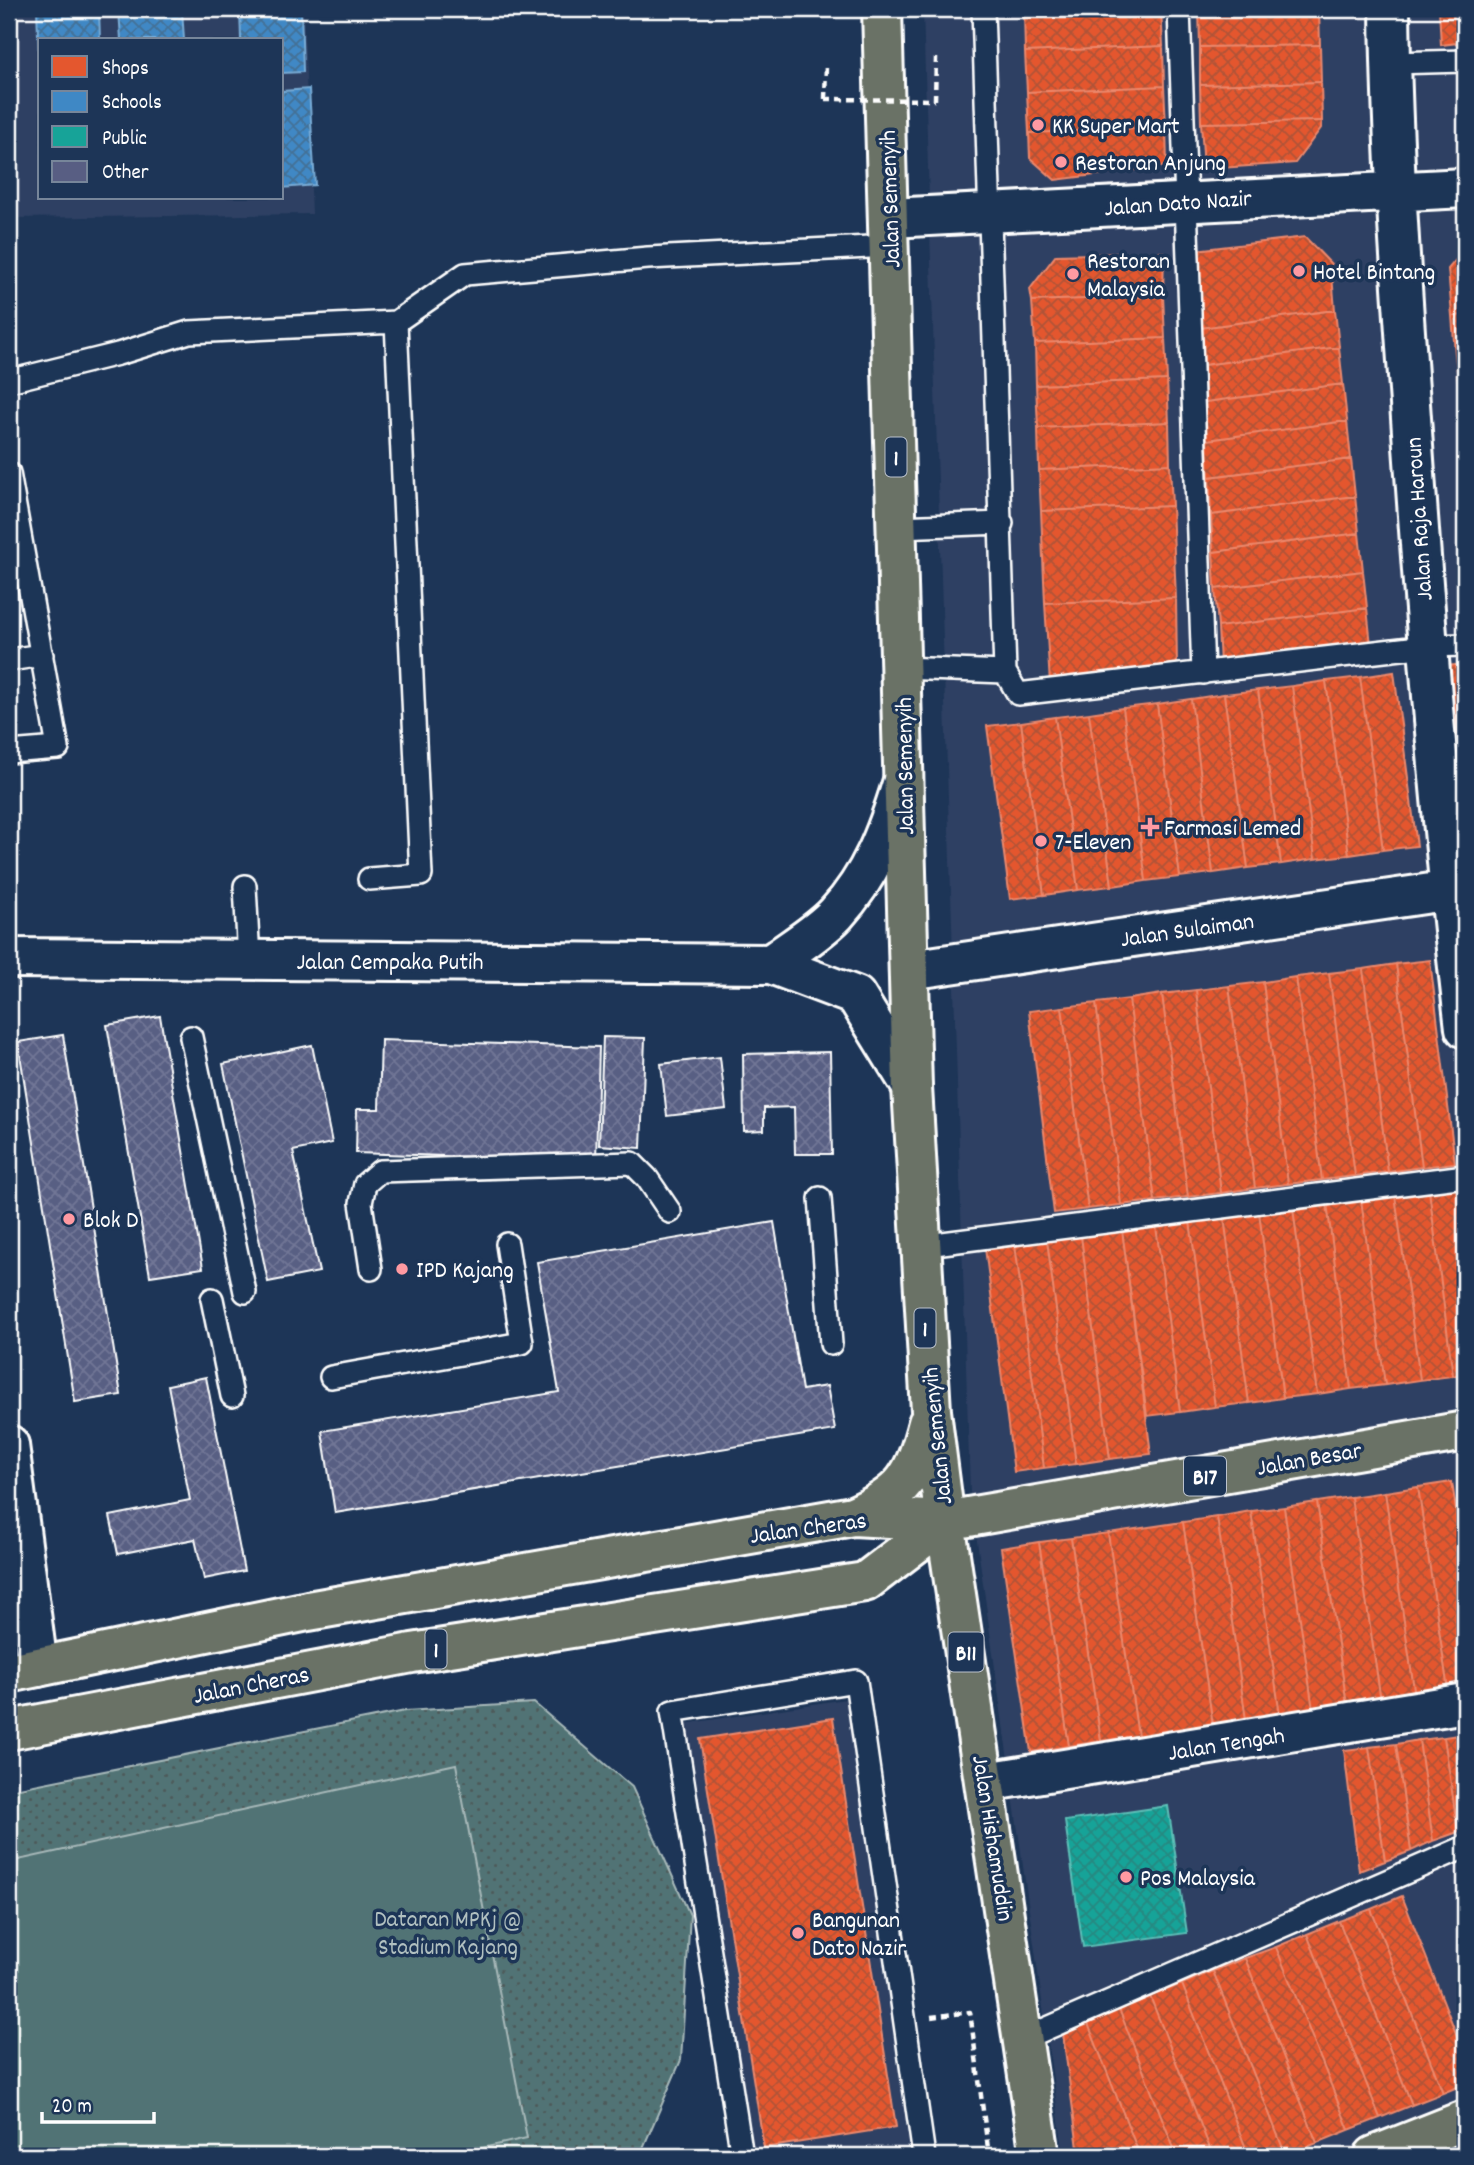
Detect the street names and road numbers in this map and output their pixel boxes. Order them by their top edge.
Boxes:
street label: Jalan Semenyih [873,129,911,268]
street label: Jalan Dato Nazir [1103,183,1253,227]
street label: Jalan Raja Haroun [1398,436,1444,602]
road number: 1 [886,438,906,477]
street label: Jalan Semenyih [889,697,925,835]
street label: Jalan Sulaiman [1118,906,1256,958]
street label: Jalan Cempaka Putih [297,947,483,981]
road number: 1 [914,1308,936,1348]
street label: Jalan Semenyih [915,1365,963,1506]
street label: Jalan Besar [1254,1435,1365,1487]
road number: B17 [1184,1456,1226,1496]
street label: Jalan Cheras [748,1505,869,1555]
road number: 1 [426,1630,446,1668]
road number: B11 [948,1632,984,1672]
street label: Jalan Cheras [191,1659,312,1715]
street label: Jalan Tengah [1166,1720,1287,1772]
street label: Jalan Hishamuddin [961,1753,1021,1924]

